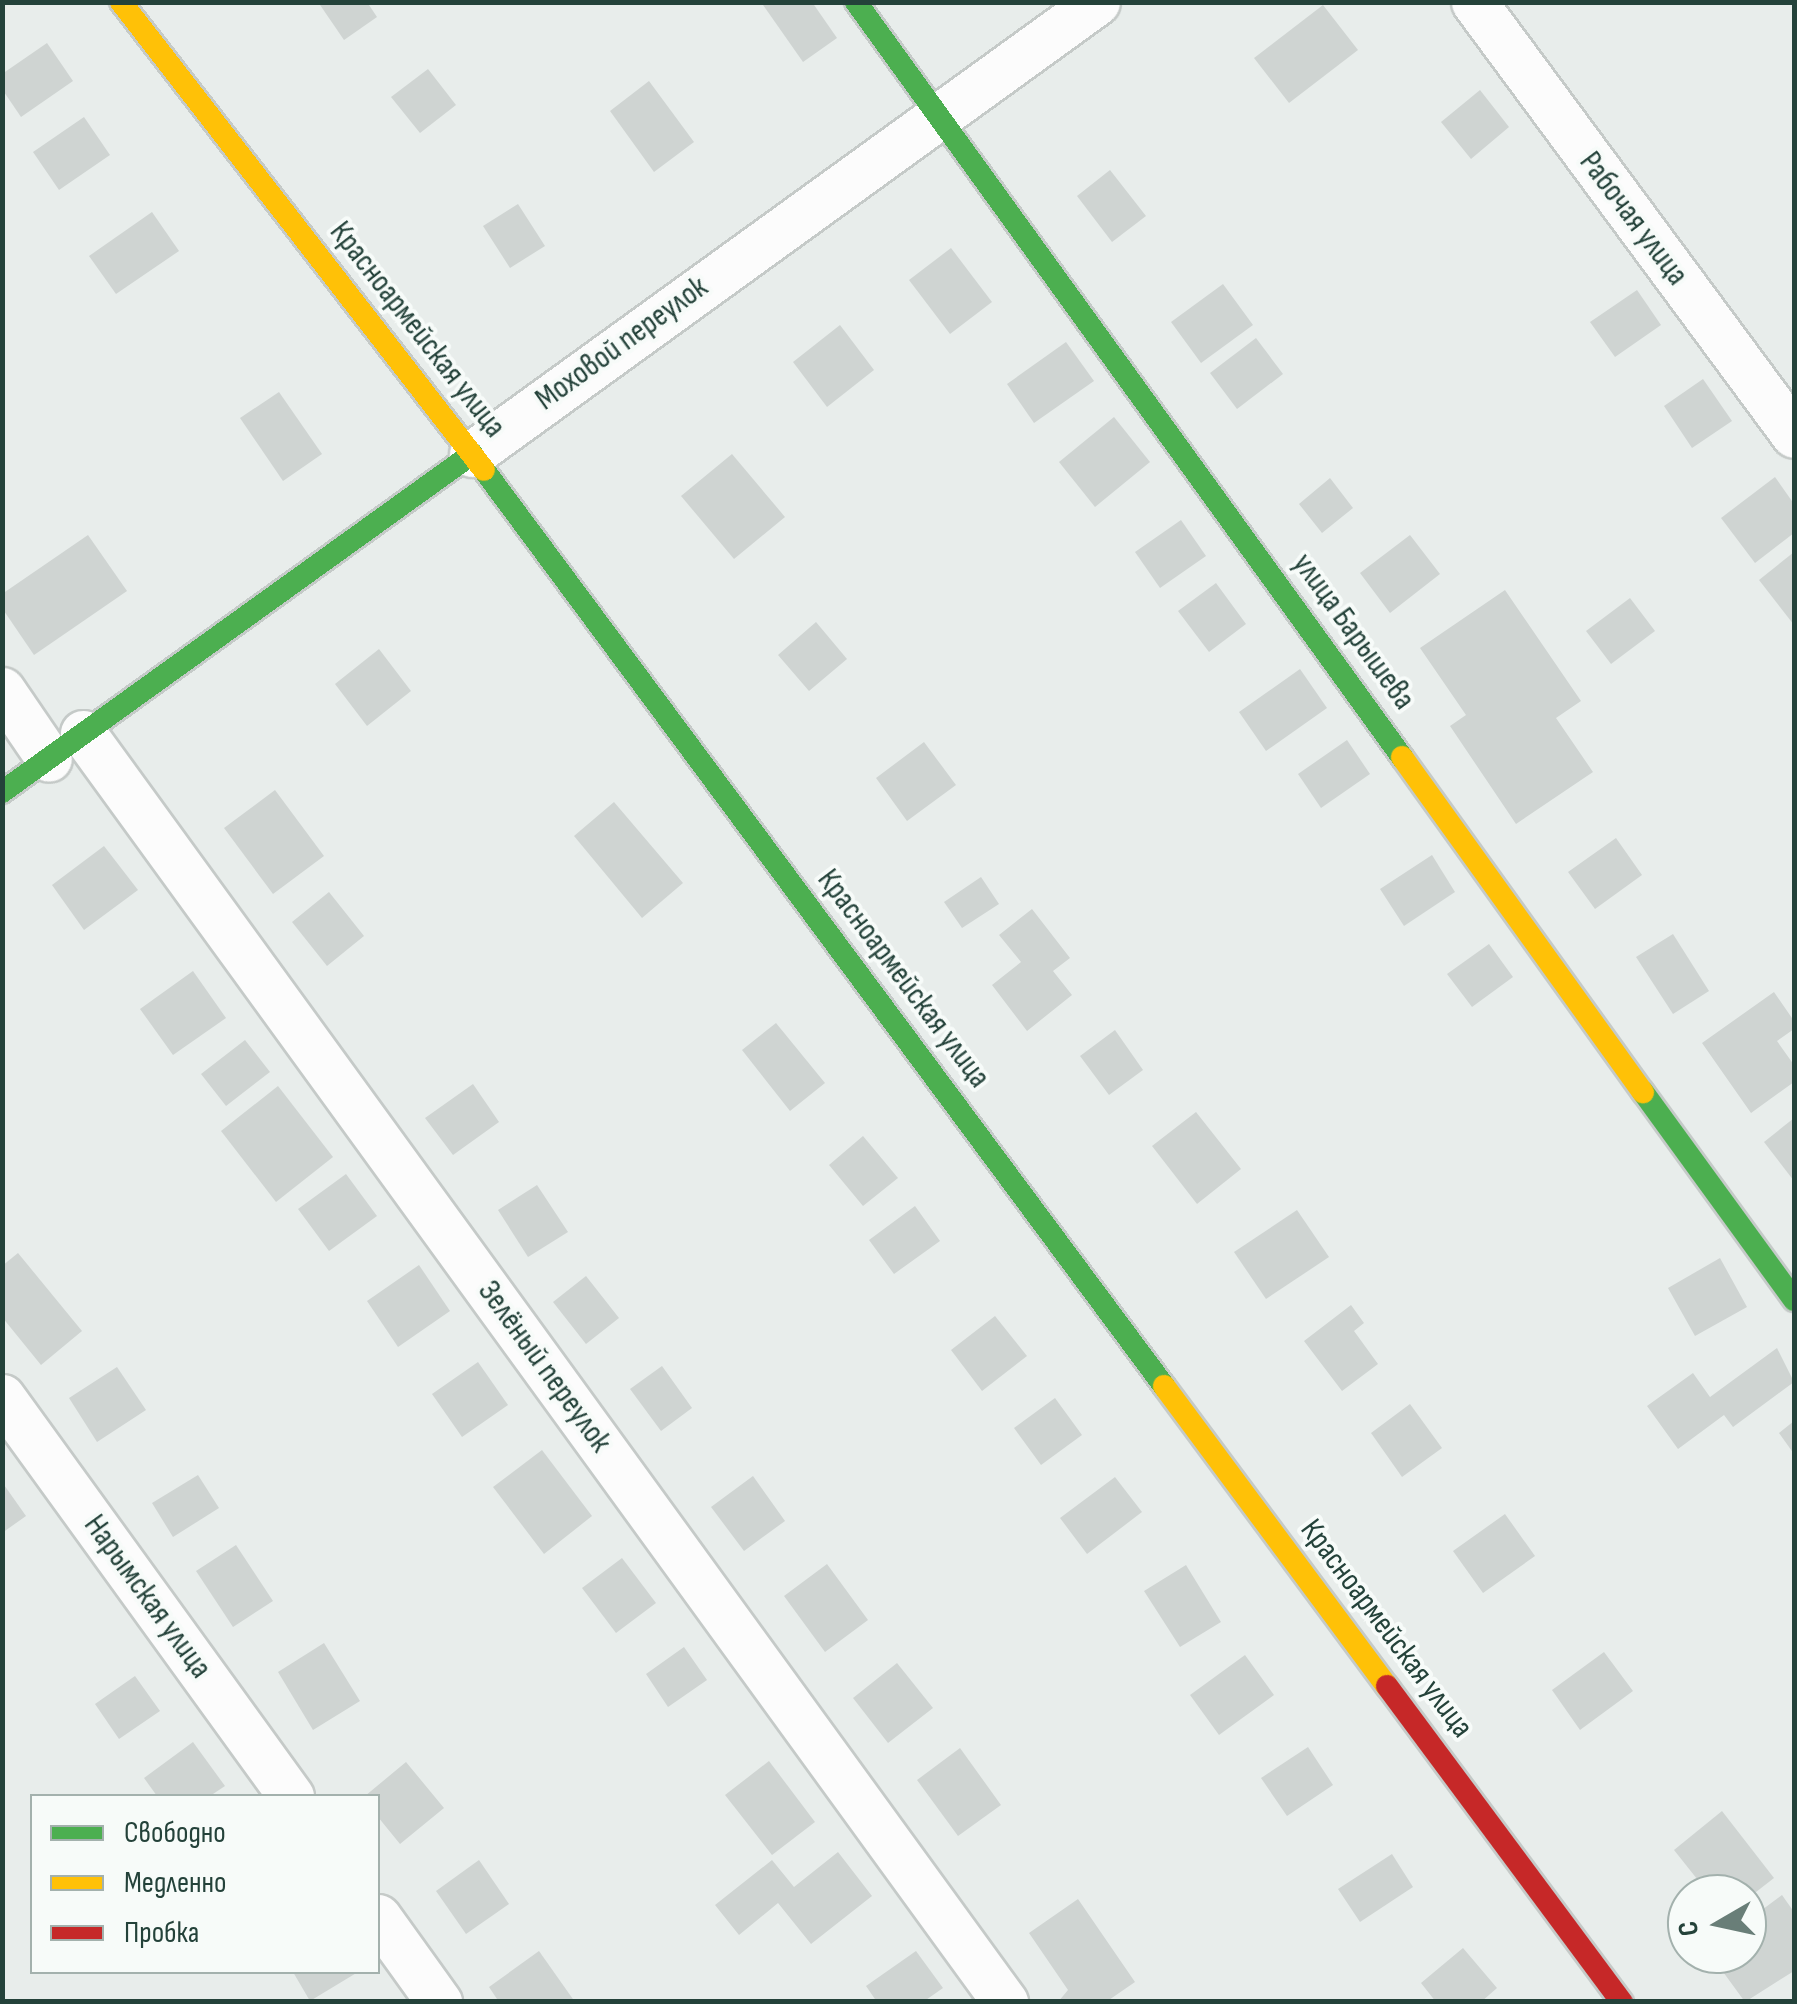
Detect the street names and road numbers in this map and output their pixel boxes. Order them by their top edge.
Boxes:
street label: Рабочая улица [1570,145,1696,293]
street label: Красноармейская улица [321,214,513,446]
street label: Моховой переулок [528,269,716,419]
street label: улица Барышева [1283,546,1423,718]
street label: Красноармейская улица [808,862,998,1096]
street label: Зелёный переулок [469,1274,619,1460]
street label: Нарымская улица [75,1508,219,1686]
street label: Красноармейская улица [1291,1512,1481,1746]

